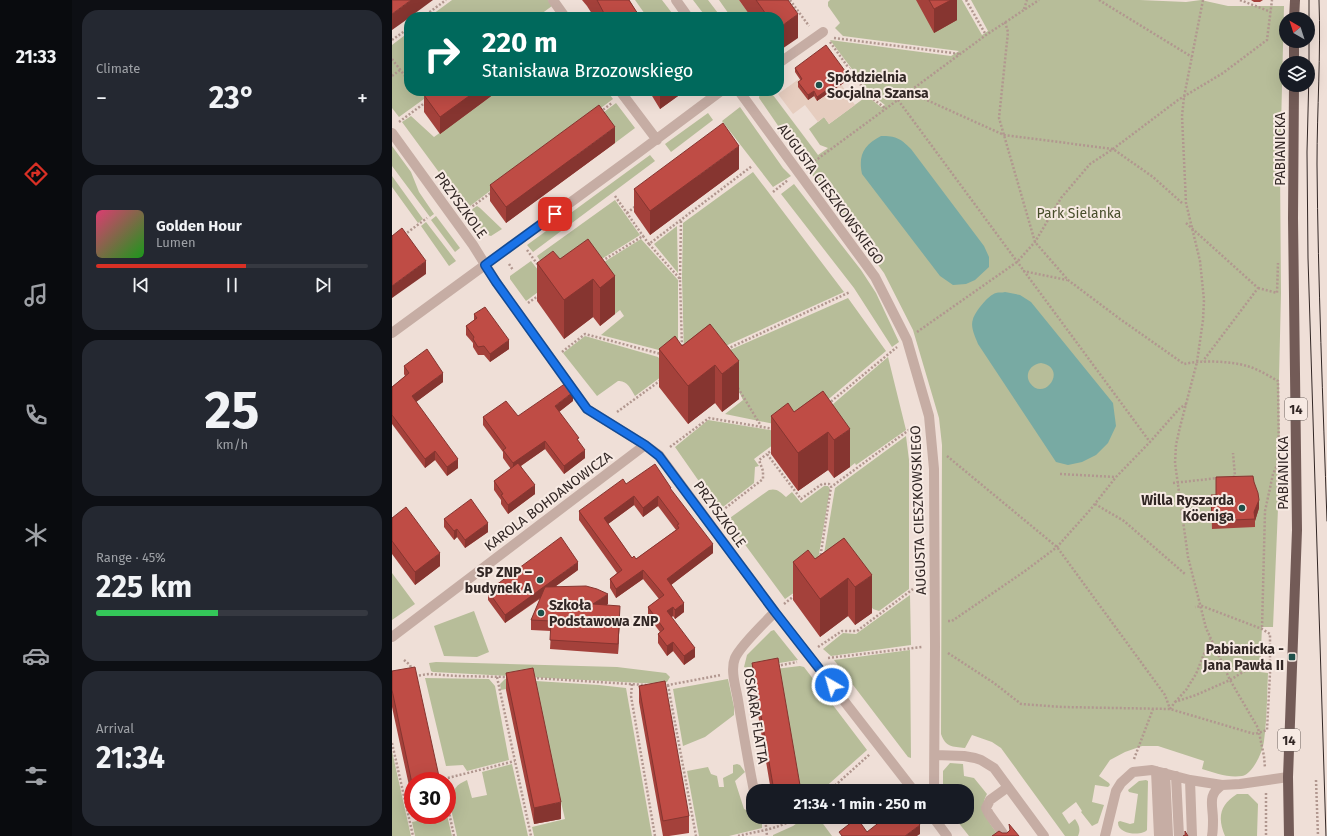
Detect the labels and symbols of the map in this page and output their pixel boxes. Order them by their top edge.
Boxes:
north arrow [1279,12,1315,48]
place label: Spółdzielnia Socjalna Szansa [827,69,929,102]
marker: Spółdzielnia Socjalna Szansa [814,80,824,90]
street label: PABIANICKA [1272,112,1289,186]
street label: AUGUSTA CIESZKOWSKIEGO [774,121,887,268]
street label: PRZYSZKOLE [431,169,490,242]
pin [538,197,572,231]
park label: Park Sielanka [1037,205,1121,222]
road number: 14 [1285,398,1307,420]
street label: AUGUSTA CIESZKOWSKIEGO [907,425,930,595]
street label: PABIANICKA [1275,436,1292,510]
street label: KAROLA BOHDANOWICZA [481,448,616,555]
street label: PRZYSZKOLE [690,478,749,551]
place label: Willa Ryszarda Köeniga [1141,492,1234,525]
marker: Willa Ryszarda Köeniga [1237,503,1247,513]
place label: SP ZNP – budynek A [465,564,533,597]
marker: SP ZNP – budynek A [535,575,545,585]
place label: Szkoła Podstawowa ZNP [549,597,659,630]
marker: Szkoła Podstawowa ZNP [536,608,546,618]
place label: Pabianicka - Jana Pawła II [1202,641,1284,674]
marker: Pabianicka - Jana Pawła II [1287,652,1297,662]
position arrow [811,664,853,706]
street label: OSKARA FLATTA [740,667,771,765]
road number: 14 [1278,729,1300,751]
speed limit sign: 30 [404,772,456,824]

